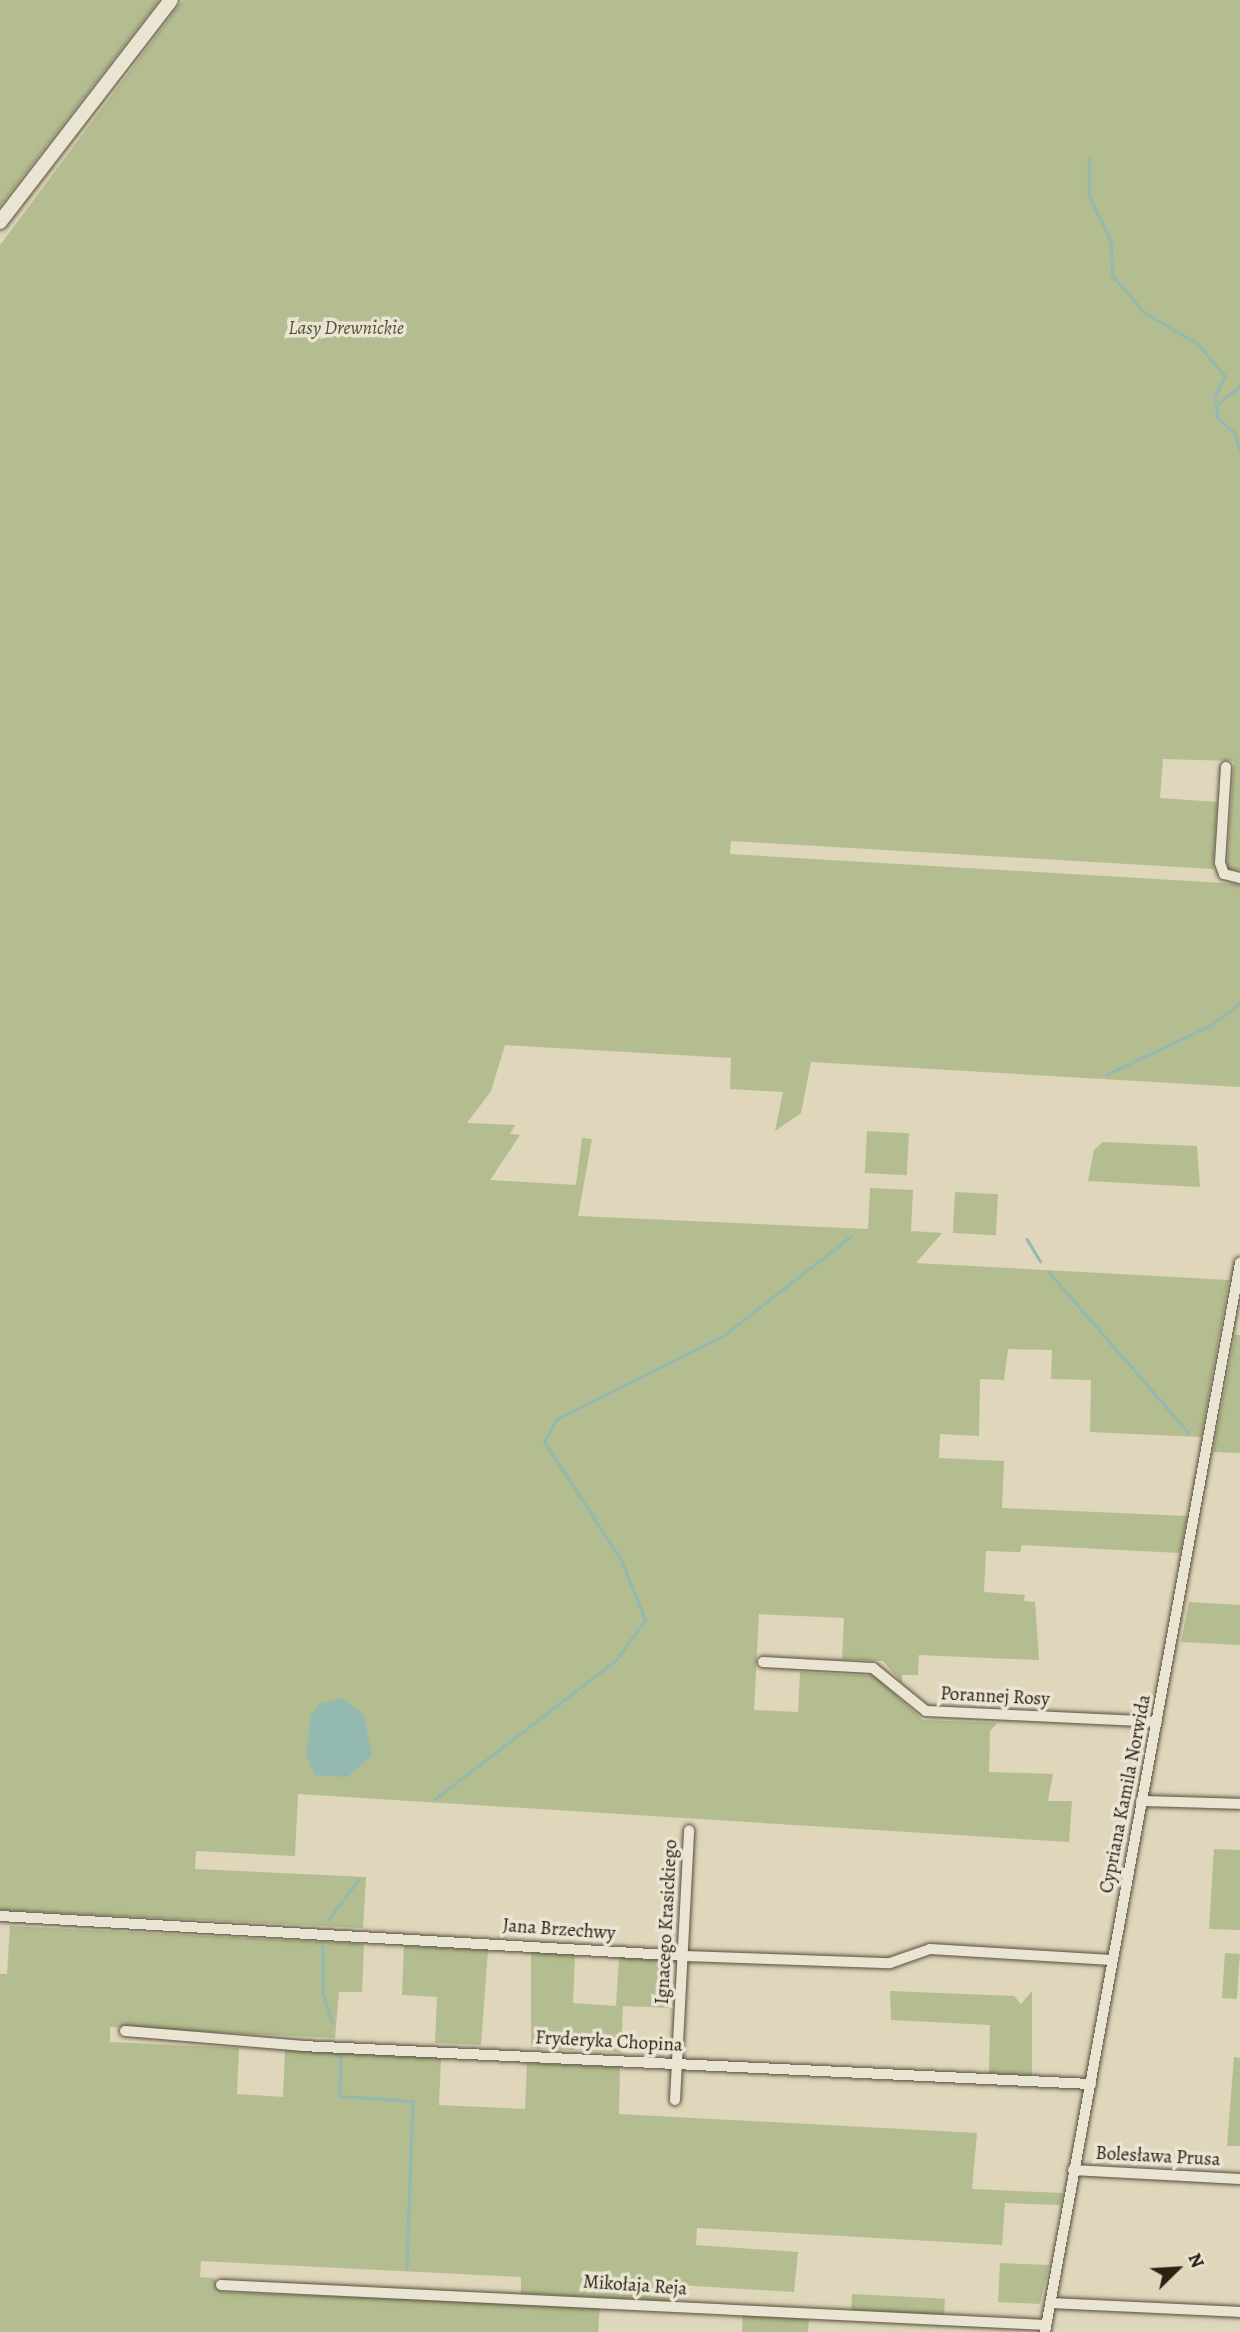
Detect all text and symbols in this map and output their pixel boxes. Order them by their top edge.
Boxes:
park label: Lasy Drewnickie [288,318,404,340]
street label: Porannej Rosy [940,1683,1050,1711]
street label: Cypriana Kamila Norwida [1096,1693,1156,1895]
street label: Ignacego Krasickiego [651,1839,683,2005]
street label: Jana Brzechwy [502,1915,616,1945]
street label: Fryderyka Chopina [535,2027,683,2057]
street label: Bolesława Prusa [1095,2142,1221,2172]
north arrow [1142,2234,1212,2304]
text: N [1181,2249,1211,2272]
street label: Mikołaja Reja [582,2271,688,2301]

